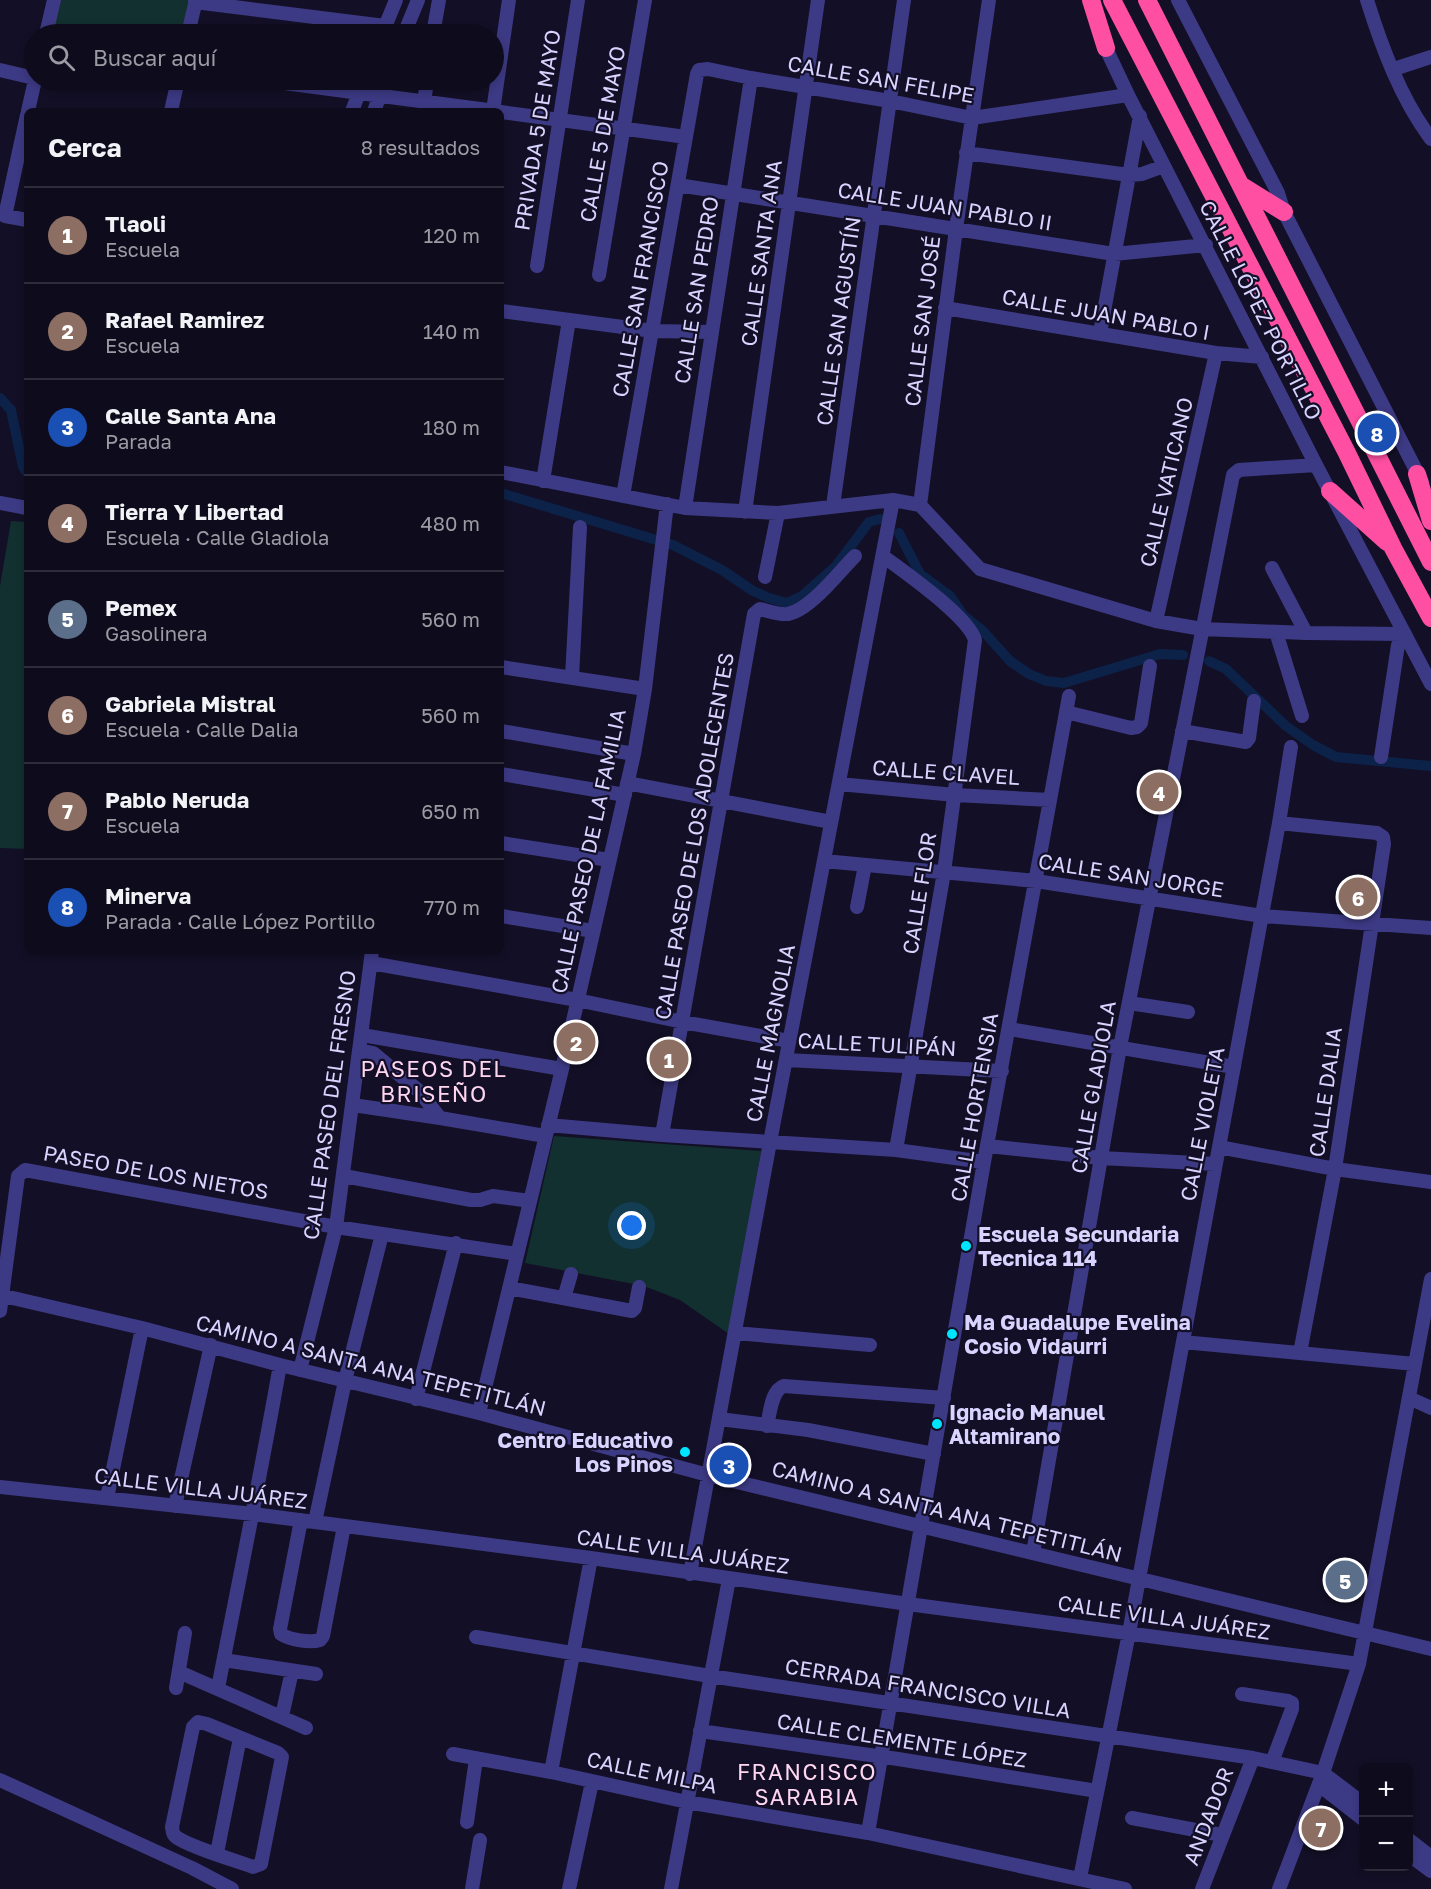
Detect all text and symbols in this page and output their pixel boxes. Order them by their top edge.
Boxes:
search box [24,24,504,90]
street label: PRIVADA 5 DE MAYO [508,28,566,232]
icon: search [45,41,78,74]
text: Buscar aquí [93,44,216,71]
street label: CALLE 5 DE MAYO [574,44,630,224]
street label: CALLE SAN FELIPE [786,50,976,108]
text: Cerca [48,132,122,163]
text: 8 resultados [361,135,480,159]
street label: CALLE SANTA ANA [735,158,787,348]
street label: CALLE SAN FRANCISCO [606,159,674,399]
street label: CALLE JUAN PABLO II [836,176,1054,236]
street label: CALLE SAN PEDRO [668,194,724,386]
street label: CALLE LÓPEZ PORTILLO [1194,196,1328,424]
text: Tlaoli [105,210,166,237]
street label: CALLE SAN AGUSTÍN [810,215,866,427]
text: 1 [62,223,73,247]
text: 120 m [424,223,480,247]
street label: CALLE SAN JOSÉ [899,234,945,408]
text: Escuela [105,237,180,261]
street label: CALLE JUAN PABLO I [1000,283,1212,345]
text: Rafael Ramirez [105,306,264,333]
text: 2 [61,319,74,343]
text: 140 m [423,319,480,343]
text: Escuela [105,333,180,357]
street label: CALLE VATICANO [1134,395,1198,569]
text: Calle Santa Ana [105,402,276,429]
pin: 8 [1358,410,1396,456]
text: 3 [61,415,74,439]
text: 180 m [423,415,480,439]
text: Parada [105,429,172,453]
text: Tierra Y Libertad [105,498,284,525]
text: 4 [61,511,74,535]
text: 480 m [421,511,480,535]
text: Escuela · Calle Gladiola [105,525,329,549]
text: Pemex [105,594,177,621]
text: 5 [61,607,74,631]
text: 560 m [421,607,480,631]
text: Gasolinera [105,621,208,645]
street label: CALLE PASEO DE LOS ADOLECENTES [649,650,739,1022]
text: Gabriela Mistral [105,690,276,717]
text: 6 [61,703,74,727]
text: 560 m [421,703,480,727]
street label: CALLE PASEO DE LA FAMILIA [545,706,631,996]
text: Escuela · Calle Dalia [105,717,299,741]
street label: CALLE CLAVEL [871,754,1021,790]
pin: 4 [1140,770,1178,814]
text: Pablo Neruda [105,786,249,813]
text: 7 [62,799,73,823]
text: 650 m [421,799,480,823]
text: Escuela [105,813,180,837]
street label: CALLE FLOR [897,830,941,956]
street label: CALLE SAN JORGE [1036,847,1226,903]
pin: 6 [1338,874,1378,920]
text: Minerva [105,882,191,909]
text: 8 [61,895,74,919]
text: 770 m [424,895,480,919]
text: Parada · Calle López Portillo [105,909,375,933]
street label: CALLE MAGNOLIA [740,942,800,1124]
street label: CALLE PASEO DEL FRESNO [297,968,361,1242]
street label: CALLE GLADIOLA [1065,999,1121,1175]
street label: CALLE HORTENSIA [945,1010,1003,1204]
pin: 2 [556,1020,596,1064]
street label: CALLE DALIA [1303,1025,1347,1159]
street label: CALLE TULIPÁN [797,1027,957,1061]
pin: 1 [650,1036,688,1082]
street label: CALLE VIOLETA [1174,1045,1230,1203]
district label: PASEOS DEL BRISEÑO [361,1055,507,1107]
street label: PASEO DE LOS NIETOS [41,1139,271,1205]
your location [617,1211,646,1240]
place label: Escuela Secundaria Tecnica 114 [978,1221,1179,1271]
marker: Escuela Secundaria Tecnica 114 [959,1239,973,1253]
street label: CAMINO A SANTA ANA TEPETITLÁN [193,1309,549,1421]
place label: Ma Guadalupe Evelina Cosio Vidaurri [964,1309,1191,1359]
marker: Ma Guadalupe Evelina Cosio Vidaurri [945,1327,959,1341]
place label: Ignacio Manuel Altamirano [949,1399,1105,1449]
marker: Ignacio Manuel Altamirano [930,1417,944,1431]
place label: Centro Educativo Los Pinos [497,1427,673,1477]
pin: 3 [710,1442,748,1488]
marker: Centro Educativo Los Pinos [678,1445,692,1459]
street label: CAMINO A SANTA ANA TEPETITLÁN [769,1455,1125,1567]
street label: CALLE VILLA JUÁREZ [93,1462,309,1514]
street label: CALLE VILLA JUÁREZ [575,1523,791,1579]
pin: 5 [1326,1558,1364,1602]
street label: CALLE VILLA JUÁREZ [1056,1589,1272,1645]
street label: CERRADA FRANCISCO VILLA [783,1653,1073,1723]
street label: CALLE CLEMENTE LÓPEZ [775,1707,1029,1773]
street label: CALLE MILPA [584,1745,720,1799]
district label: FRANCISCO SARABIA [737,1758,877,1810]
street label: ANDADOR [1177,1763,1239,1869]
map controls [1359,1763,1413,1871]
button: + [1359,1763,1413,1817]
pin: 7 [1302,1806,1340,1850]
button: − [1359,1817,1413,1871]

